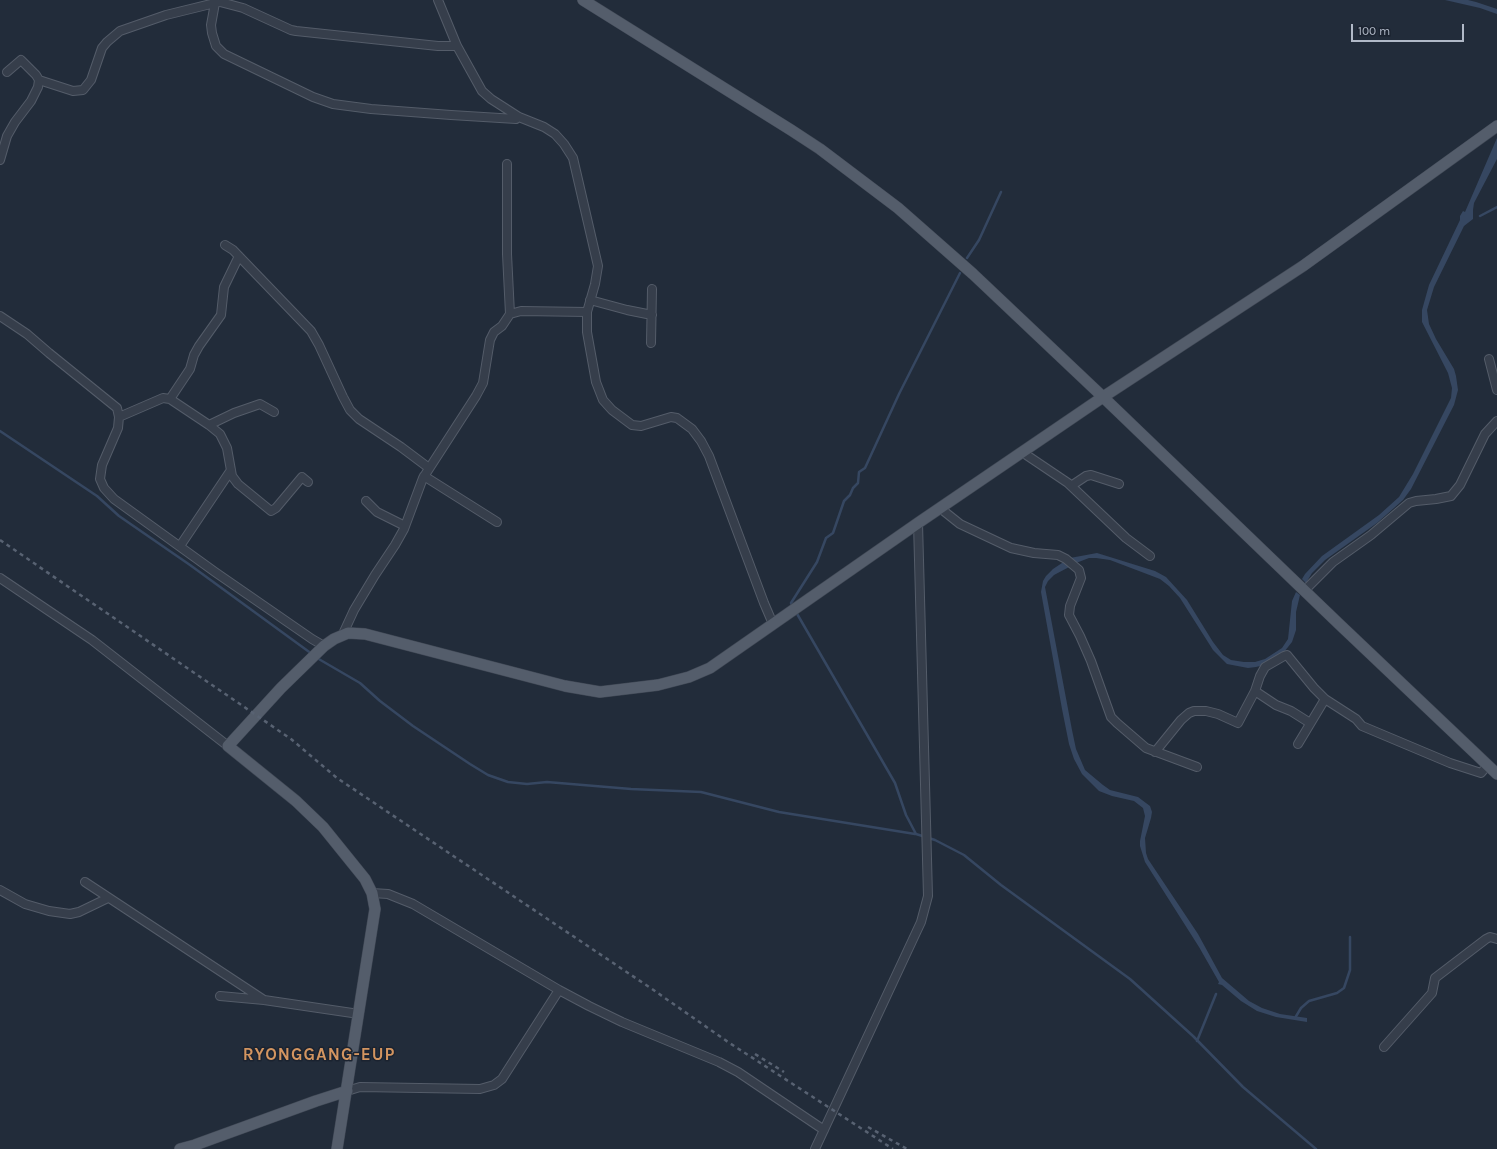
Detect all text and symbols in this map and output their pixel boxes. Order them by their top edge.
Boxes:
scale bar [1353,16,1466,42]
text: 100 m [1358,24,1390,38]
district label: RYONGGANG-EUP [243,1045,395,1065]

